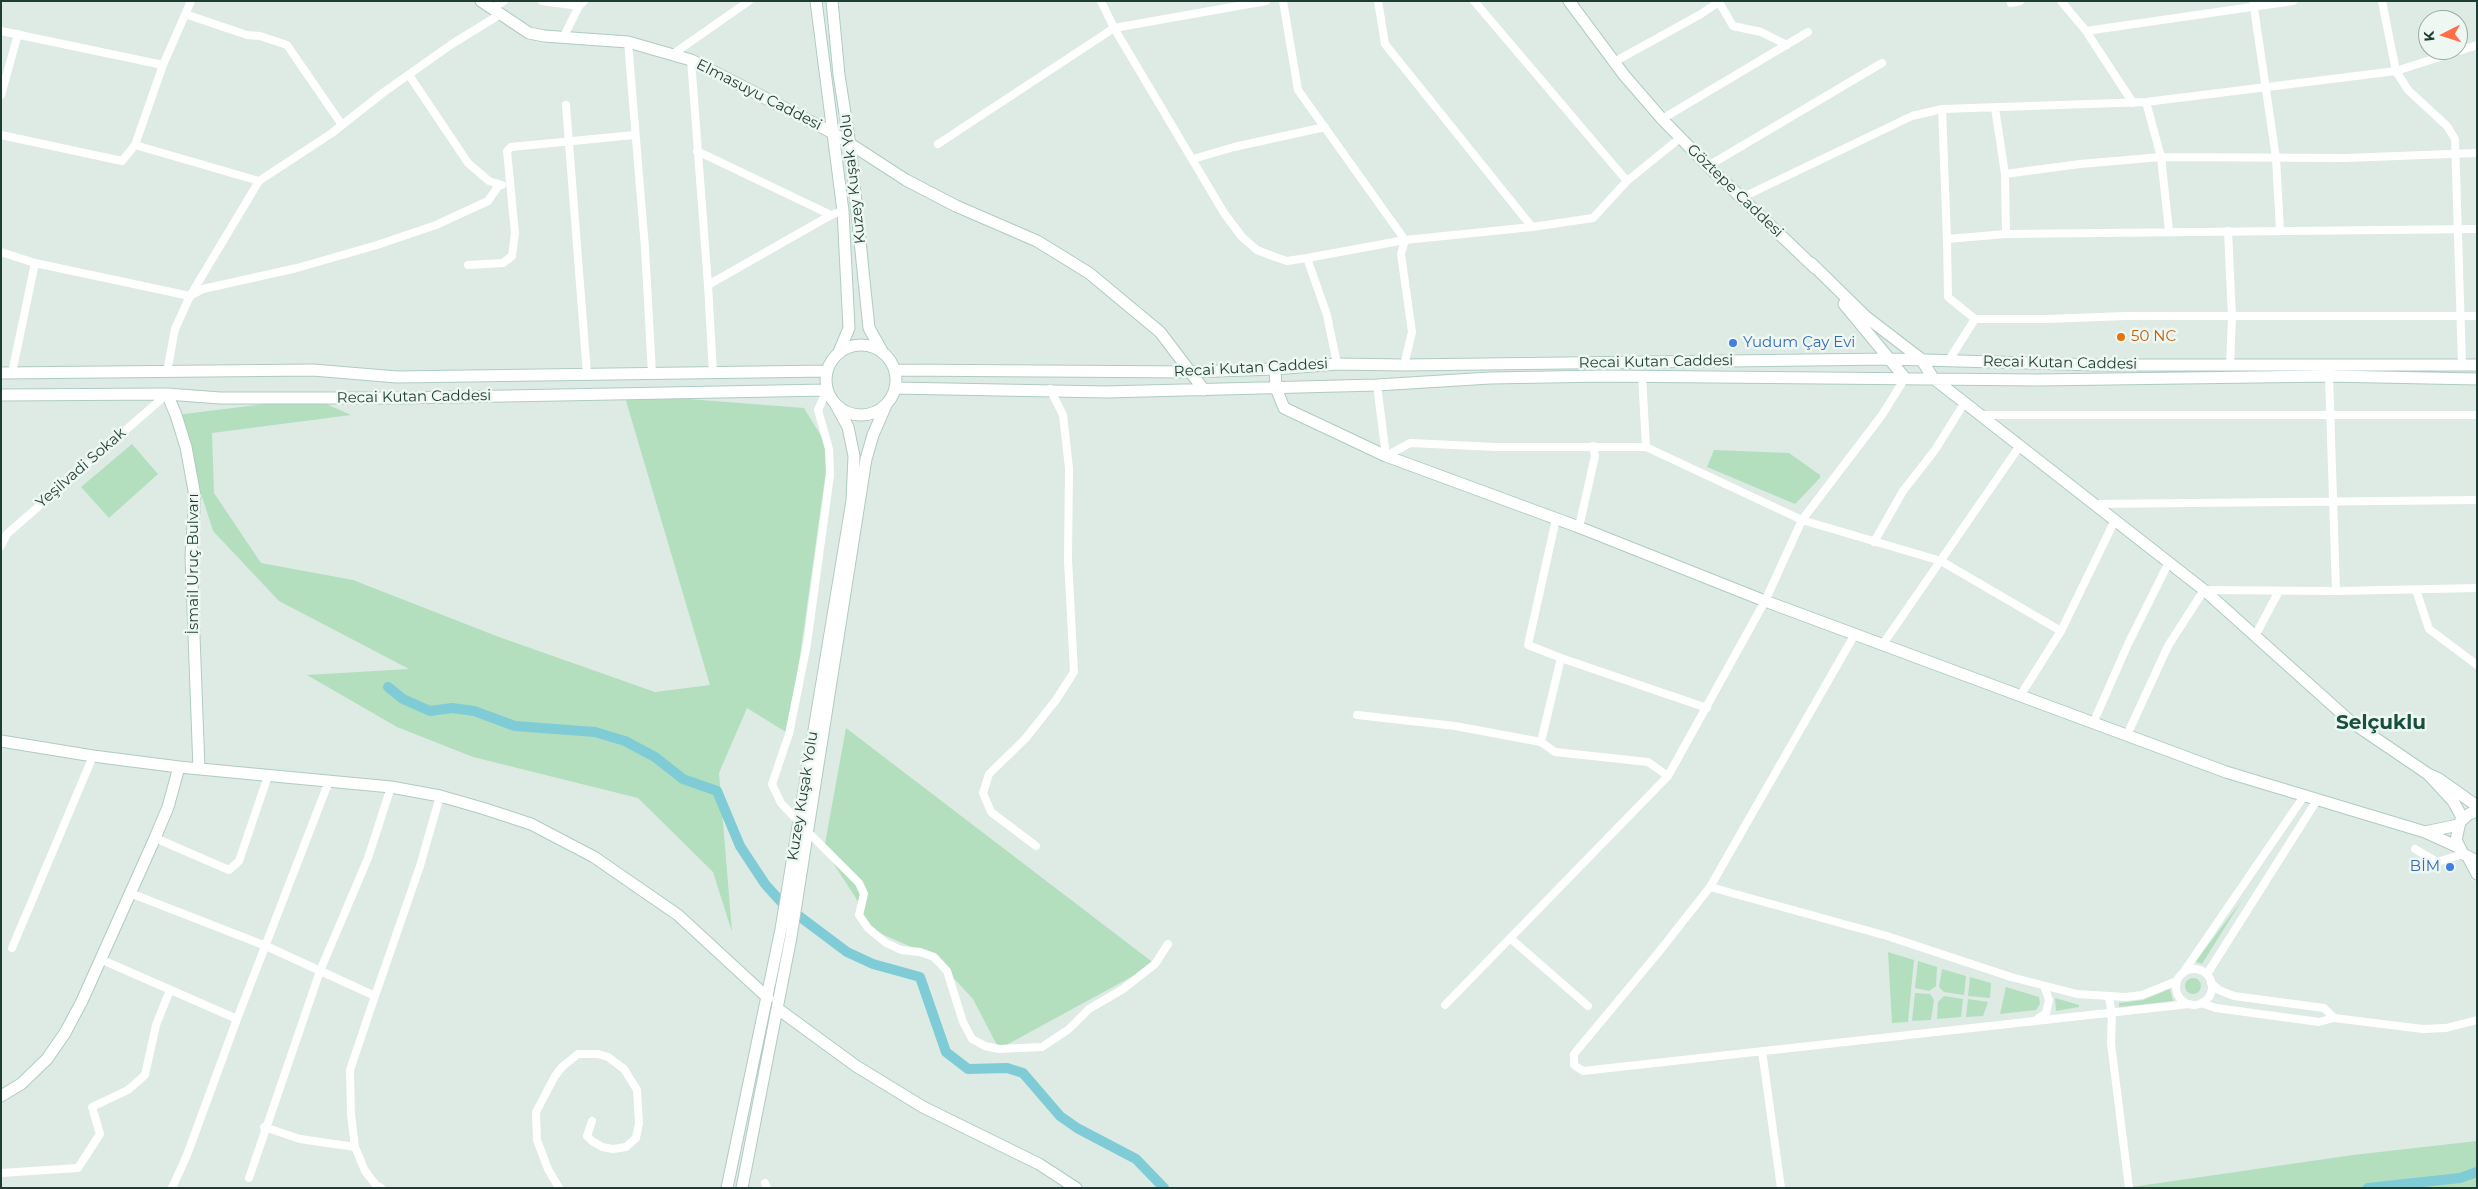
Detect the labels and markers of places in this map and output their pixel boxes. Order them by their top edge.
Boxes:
place label: 50 NC [2131,328,2176,346]
marker: 50 NC [2115,331,2127,343]
place label: Yudum Çay Evi [1743,334,1855,352]
marker: Yudum Çay Evi [1727,337,1739,349]
place label: BİM [2410,858,2440,876]
marker: BİM [2444,861,2456,873]

